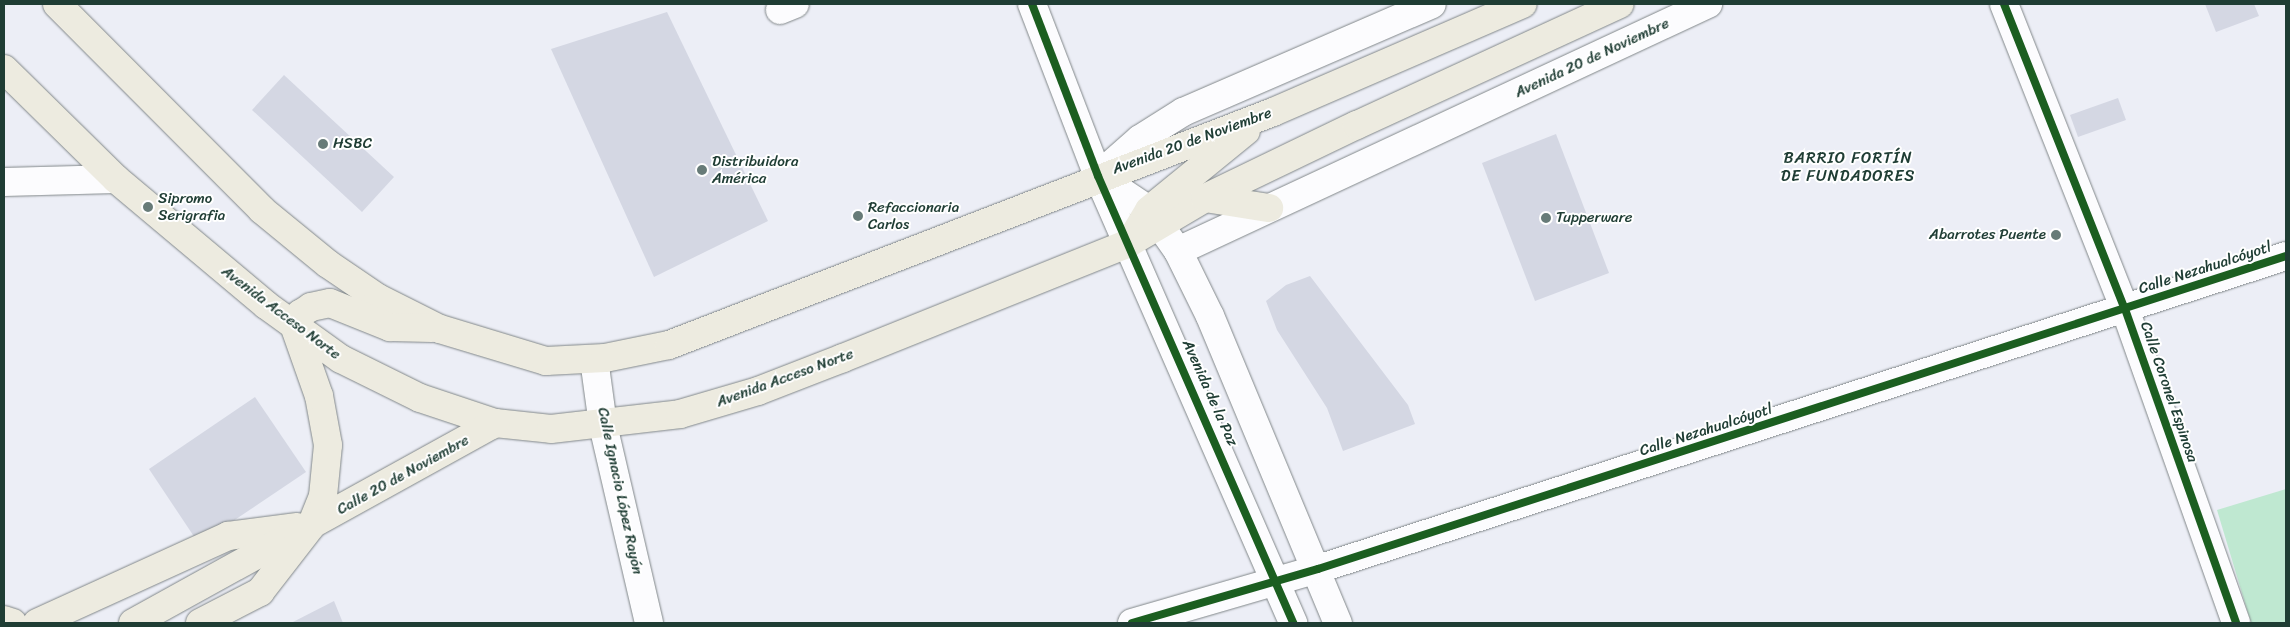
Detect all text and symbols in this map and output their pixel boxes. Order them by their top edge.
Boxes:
street label: Avenida 20 de Noviembre [1512,14,1672,102]
street label: Avenida 20 de Noviembre [1110,104,1274,178]
place label: HSBC [333,135,372,153]
marker: HSBC [317,138,329,150]
district label: BARRIO FORTÍN DE FUNDADORES [1780,148,1916,186]
place label: Distribuidora América [712,152,798,187]
marker: Distribuidora América [696,164,708,176]
place label: Sipromo Serigrafia [158,189,225,224]
place label: Refaccionaria Carlos [868,198,959,233]
marker: Sipromo Serigrafia [142,201,154,213]
place label: Tupperware [1556,209,1632,227]
marker: Refaccionaria Carlos [852,210,864,222]
marker: Tupperware [1540,212,1552,224]
place label: Abarrotes Puente [1929,226,2046,244]
marker: Abarrotes Puente [2050,229,2062,241]
street label: Calle Nezahualcóyotl [2136,238,2274,298]
street label: Avenida Acceso Norte [218,262,344,364]
street label: Calle Coronel Espinosa [2136,319,2202,465]
street label: Avenida de la Paz [1178,337,1242,449]
street label: Avenida Acceso Norte [714,345,856,411]
street label: Calle Nezahualcóyotl [1637,400,1775,460]
street label: Calle Ignacio López Rayón [593,406,647,576]
street label: Calle 20 de Noviembre [334,431,472,519]

